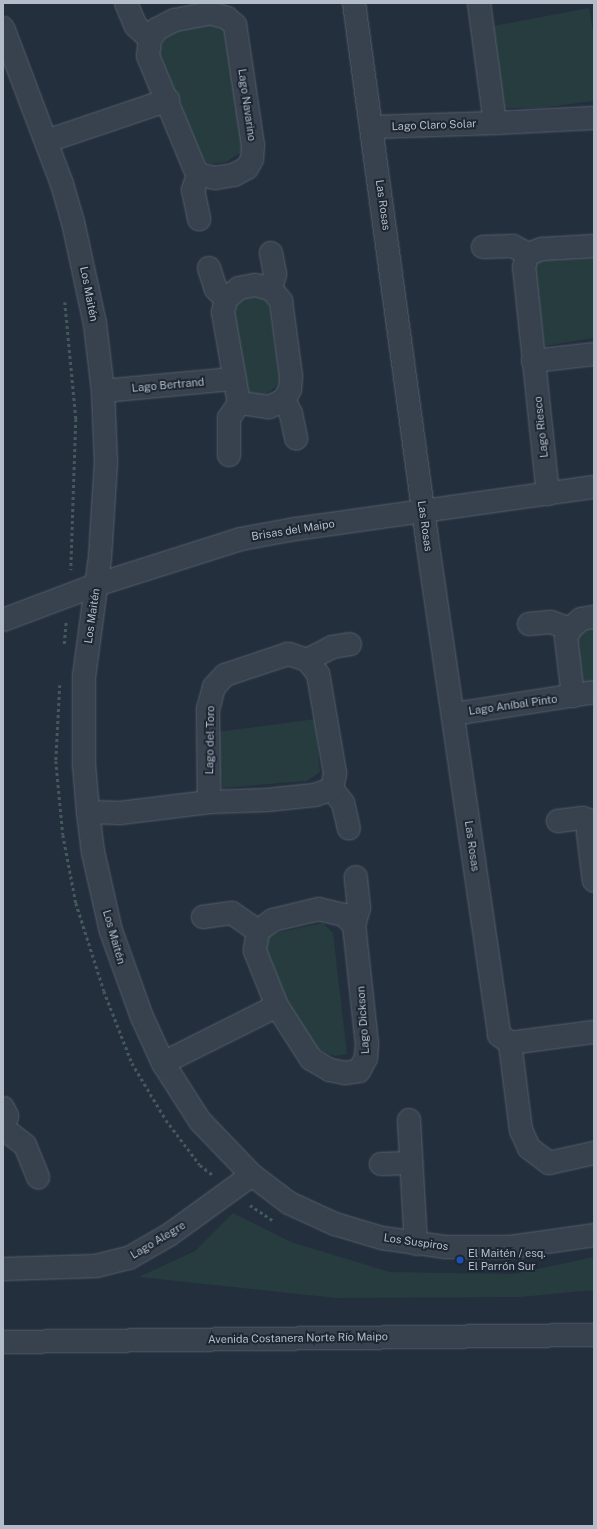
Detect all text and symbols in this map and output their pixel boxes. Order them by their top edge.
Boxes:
street label: Lago Navarino [235,68,259,142]
street label: Lago Claro Solar [391,117,477,133]
street label: Las Rosas [373,179,393,231]
street label: Los Maitén [77,265,101,323]
street label: Lago Bertrand [131,375,205,395]
street label: Lago Riesco [531,396,551,458]
street label: Las Rosas [415,500,435,552]
street label: Brisas del Maipo [250,517,336,543]
street label: Los Maitén [82,587,102,645]
street label: Lago Aníbal Pinto [468,692,558,718]
street label: Lago del Toro [203,705,217,775]
street label: Las Rosas [462,820,482,872]
street label: Los Maitén [100,908,128,966]
street label: Lago Dickson [354,985,372,1055]
street label: Lago Alegre [128,1218,188,1262]
street label: Los Suspiros [383,1231,449,1253]
place label: El Maitén / esq. El Parrón Sur [468,1247,546,1273]
marker: El Maitén / esq. El Parrón Sur [455,1255,465,1265]
street label: Avenida Costanera Norte Río Maipo [208,1330,388,1346]

